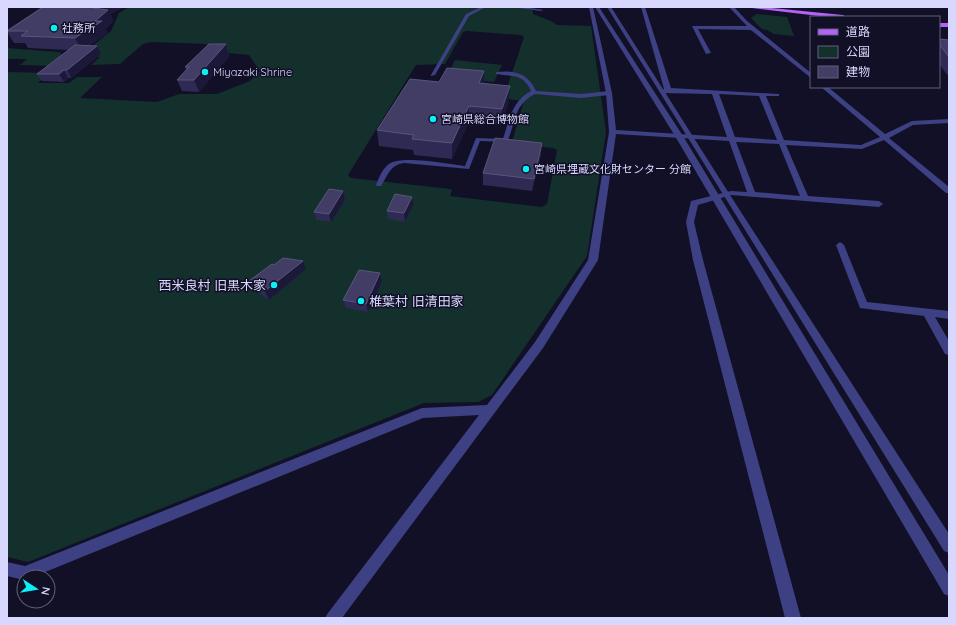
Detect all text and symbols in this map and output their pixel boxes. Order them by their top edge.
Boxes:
legend [810,16,940,88]
place label: 社務所 [62,21,96,35]
marker: 社務所 [49,23,59,33]
text: 道路 [846,24,870,39]
text: 公園 [846,44,870,59]
text: 建物 [846,64,870,79]
place label: Miyazaki Shrine [213,65,292,79]
marker: Miyazaki Shrine [200,67,210,77]
place label: 宮崎県総合博物館 [441,112,529,126]
marker: 宮崎県総合博物館 [428,114,438,124]
place label: 宮崎県埋蔵文化財センター 分館 [534,162,691,176]
marker: 宮崎県埋蔵文化財センター 分館 [521,164,531,174]
place label: 西米良村 旧黒木家 [158,277,266,293]
marker: 西米良村 旧黒木家 [269,280,279,290]
place label: 椎葉村 旧清田家 [369,293,464,309]
marker: 椎葉村 旧清田家 [356,296,366,306]
north arrow [16,569,56,609]
text: N [38,586,53,596]

